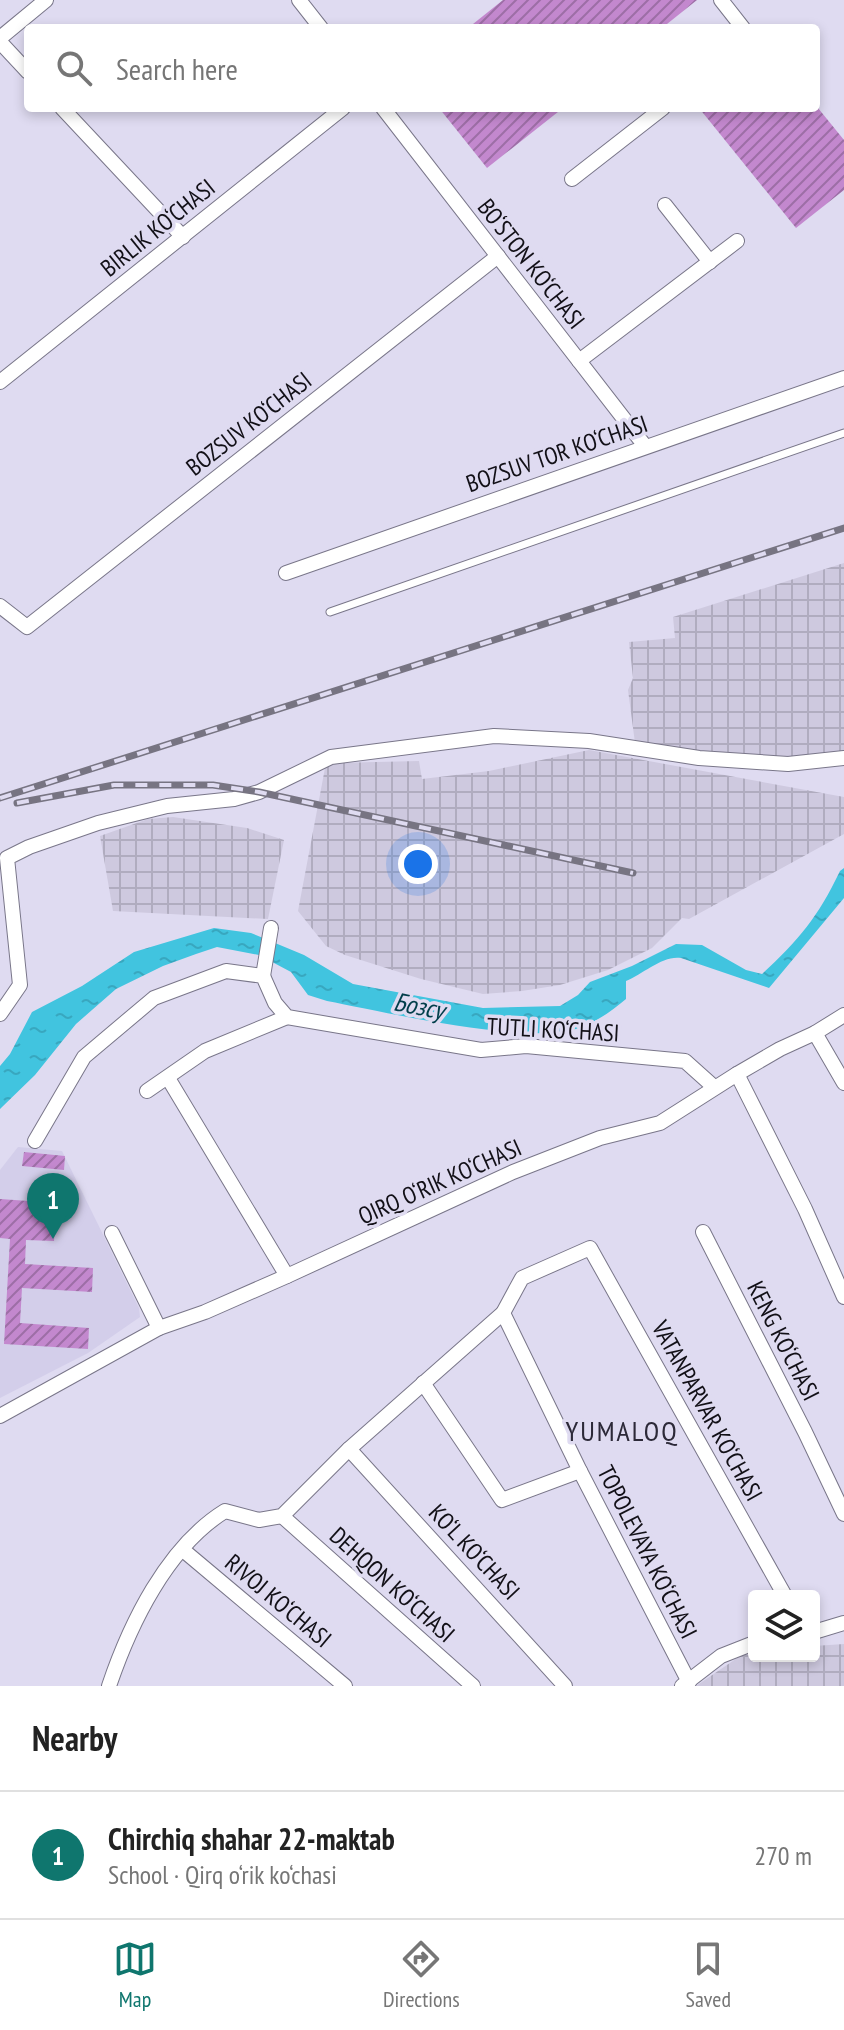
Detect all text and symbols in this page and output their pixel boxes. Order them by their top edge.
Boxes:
search box [24,24,820,112]
icon: search [52,46,96,90]
text: Search here [116,49,238,88]
street label: BIRLIK KO‘CHASI [94,172,221,283]
street label: BO‘STON KO‘CHASI [471,192,592,335]
street label: BOZSUV KO‘CHASI [180,365,318,482]
street label: BOZSUV TOR KO‘CHASI [462,408,652,499]
your location [398,844,438,884]
water label: Бозсу [391,984,450,1027]
street label: TUTLI KO‘CHASI [486,1011,620,1048]
street label: QIRQ O‘RIK KO‘CHASI [353,1132,526,1231]
pin: 1 [27,1173,79,1239]
street label: KENG KO‘CHASI [740,1276,827,1406]
street label: VATANPARVAR KO‘CHASI [645,1314,770,1506]
district label: YUMALOQ [565,1412,679,1449]
street label: TOPOLEVAYA KO‘CHASI [590,1460,704,1644]
street label: KO‘L KO‘CHASI [422,1497,527,1606]
street label: DEHQON KO‘CHASI [323,1520,461,1649]
street label: RIVOJ KO‘CHASI [219,1547,338,1654]
map controls [748,1590,820,1662]
button: layers [748,1590,820,1662]
text: Nearby [32,1716,117,1760]
text: Chirchiq shahar 22-maktab [108,1819,395,1858]
text: 1 [52,1839,64,1872]
text: 270 m [754,1839,812,1872]
text: School · Qirq o‘rik ko‘chasi [108,1858,337,1891]
tab: Map [113,1937,157,2013]
tab: Directions [383,1937,460,2013]
tab: Saved [686,1937,731,2013]

